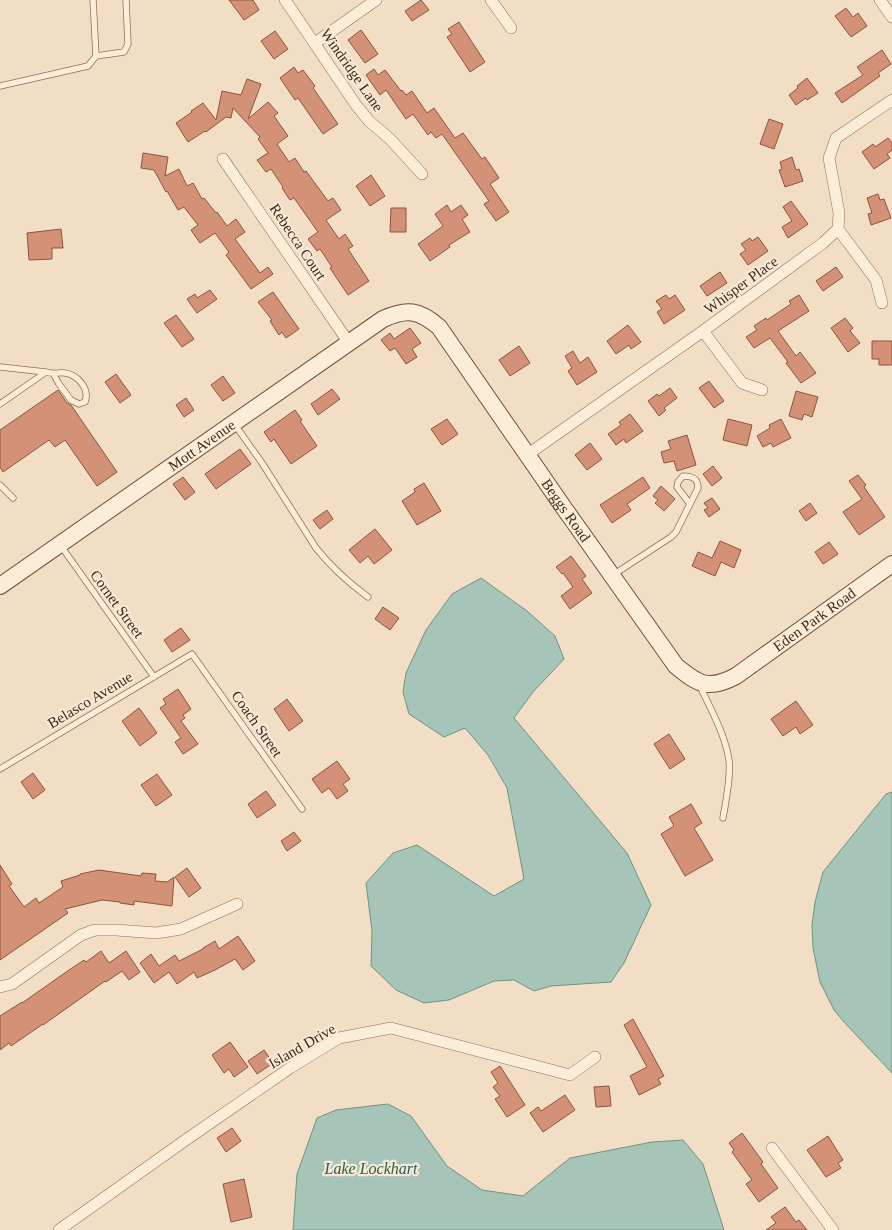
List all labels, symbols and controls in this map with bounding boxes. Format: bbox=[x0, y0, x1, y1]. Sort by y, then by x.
street label: Windridge Lane bbox=[318, 26, 387, 115]
street label: Rebecca Court bbox=[267, 201, 330, 284]
street label: Whisper Place bbox=[701, 253, 781, 317]
street label: Mott Avenue bbox=[165, 416, 239, 474]
street label: Beggs Road bbox=[538, 476, 594, 545]
street label: Cornet Street bbox=[87, 567, 147, 642]
street label: Eden Park Road bbox=[770, 584, 859, 655]
street label: Belasco Avenue bbox=[45, 668, 136, 732]
street label: Coach Street bbox=[228, 688, 286, 761]
street label: Island Drive bbox=[266, 1020, 339, 1072]
water label: Lake Lockhart bbox=[324, 1160, 418, 1177]

